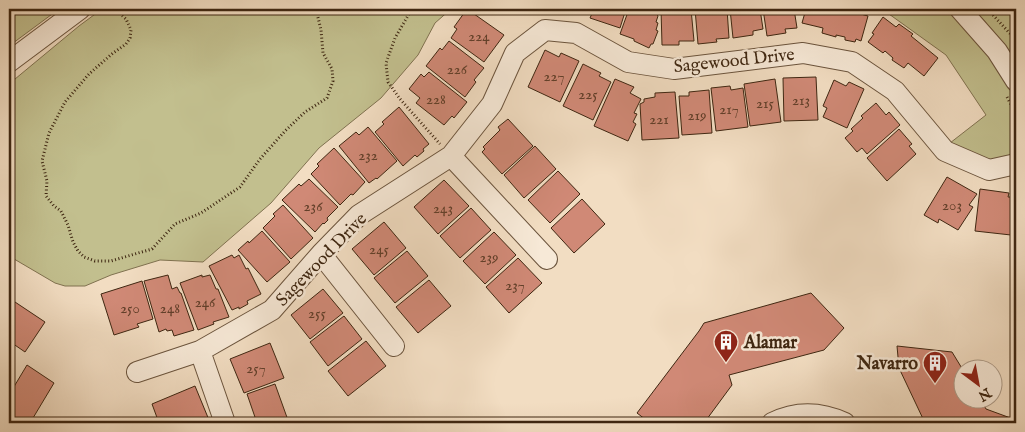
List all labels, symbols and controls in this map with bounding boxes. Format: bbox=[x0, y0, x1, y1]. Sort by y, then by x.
house number: 224 bbox=[468, 27, 490, 46]
street label: Sagewood Drive bbox=[672, 44, 796, 79]
house number: 226 bbox=[447, 60, 468, 79]
house number: 227 bbox=[544, 67, 564, 86]
house number: 225 bbox=[578, 85, 598, 104]
house number: 228 bbox=[426, 90, 446, 109]
house number: 213 bbox=[792, 91, 810, 110]
house number: 215 bbox=[756, 94, 775, 113]
house number: 217 bbox=[719, 100, 739, 119]
house number: 219 bbox=[687, 106, 707, 125]
house number: 221 bbox=[649, 110, 669, 129]
house number: 232 bbox=[358, 146, 378, 165]
house number: 203 bbox=[942, 196, 962, 215]
house number: 236 bbox=[304, 197, 323, 216]
house number: 243 bbox=[433, 199, 453, 218]
street label: Sagewood Drive bbox=[272, 208, 373, 312]
house number: 245 bbox=[369, 240, 389, 259]
house number: 239 bbox=[479, 248, 499, 267]
house number: 237 bbox=[505, 276, 525, 295]
house number: 246 bbox=[195, 293, 216, 312]
house number: 250 bbox=[120, 299, 140, 318]
house number: 248 bbox=[160, 299, 180, 318]
house number: 255 bbox=[308, 304, 326, 323]
building icon: Alamar bbox=[713, 329, 739, 363]
place label: Alamar bbox=[743, 332, 798, 355]
building icon: Navarro bbox=[922, 350, 948, 384]
place label: Navarro bbox=[856, 353, 918, 376]
house number: 257 bbox=[246, 359, 266, 378]
north arrow bbox=[952, 360, 1002, 410]
text: N bbox=[974, 383, 995, 405]

